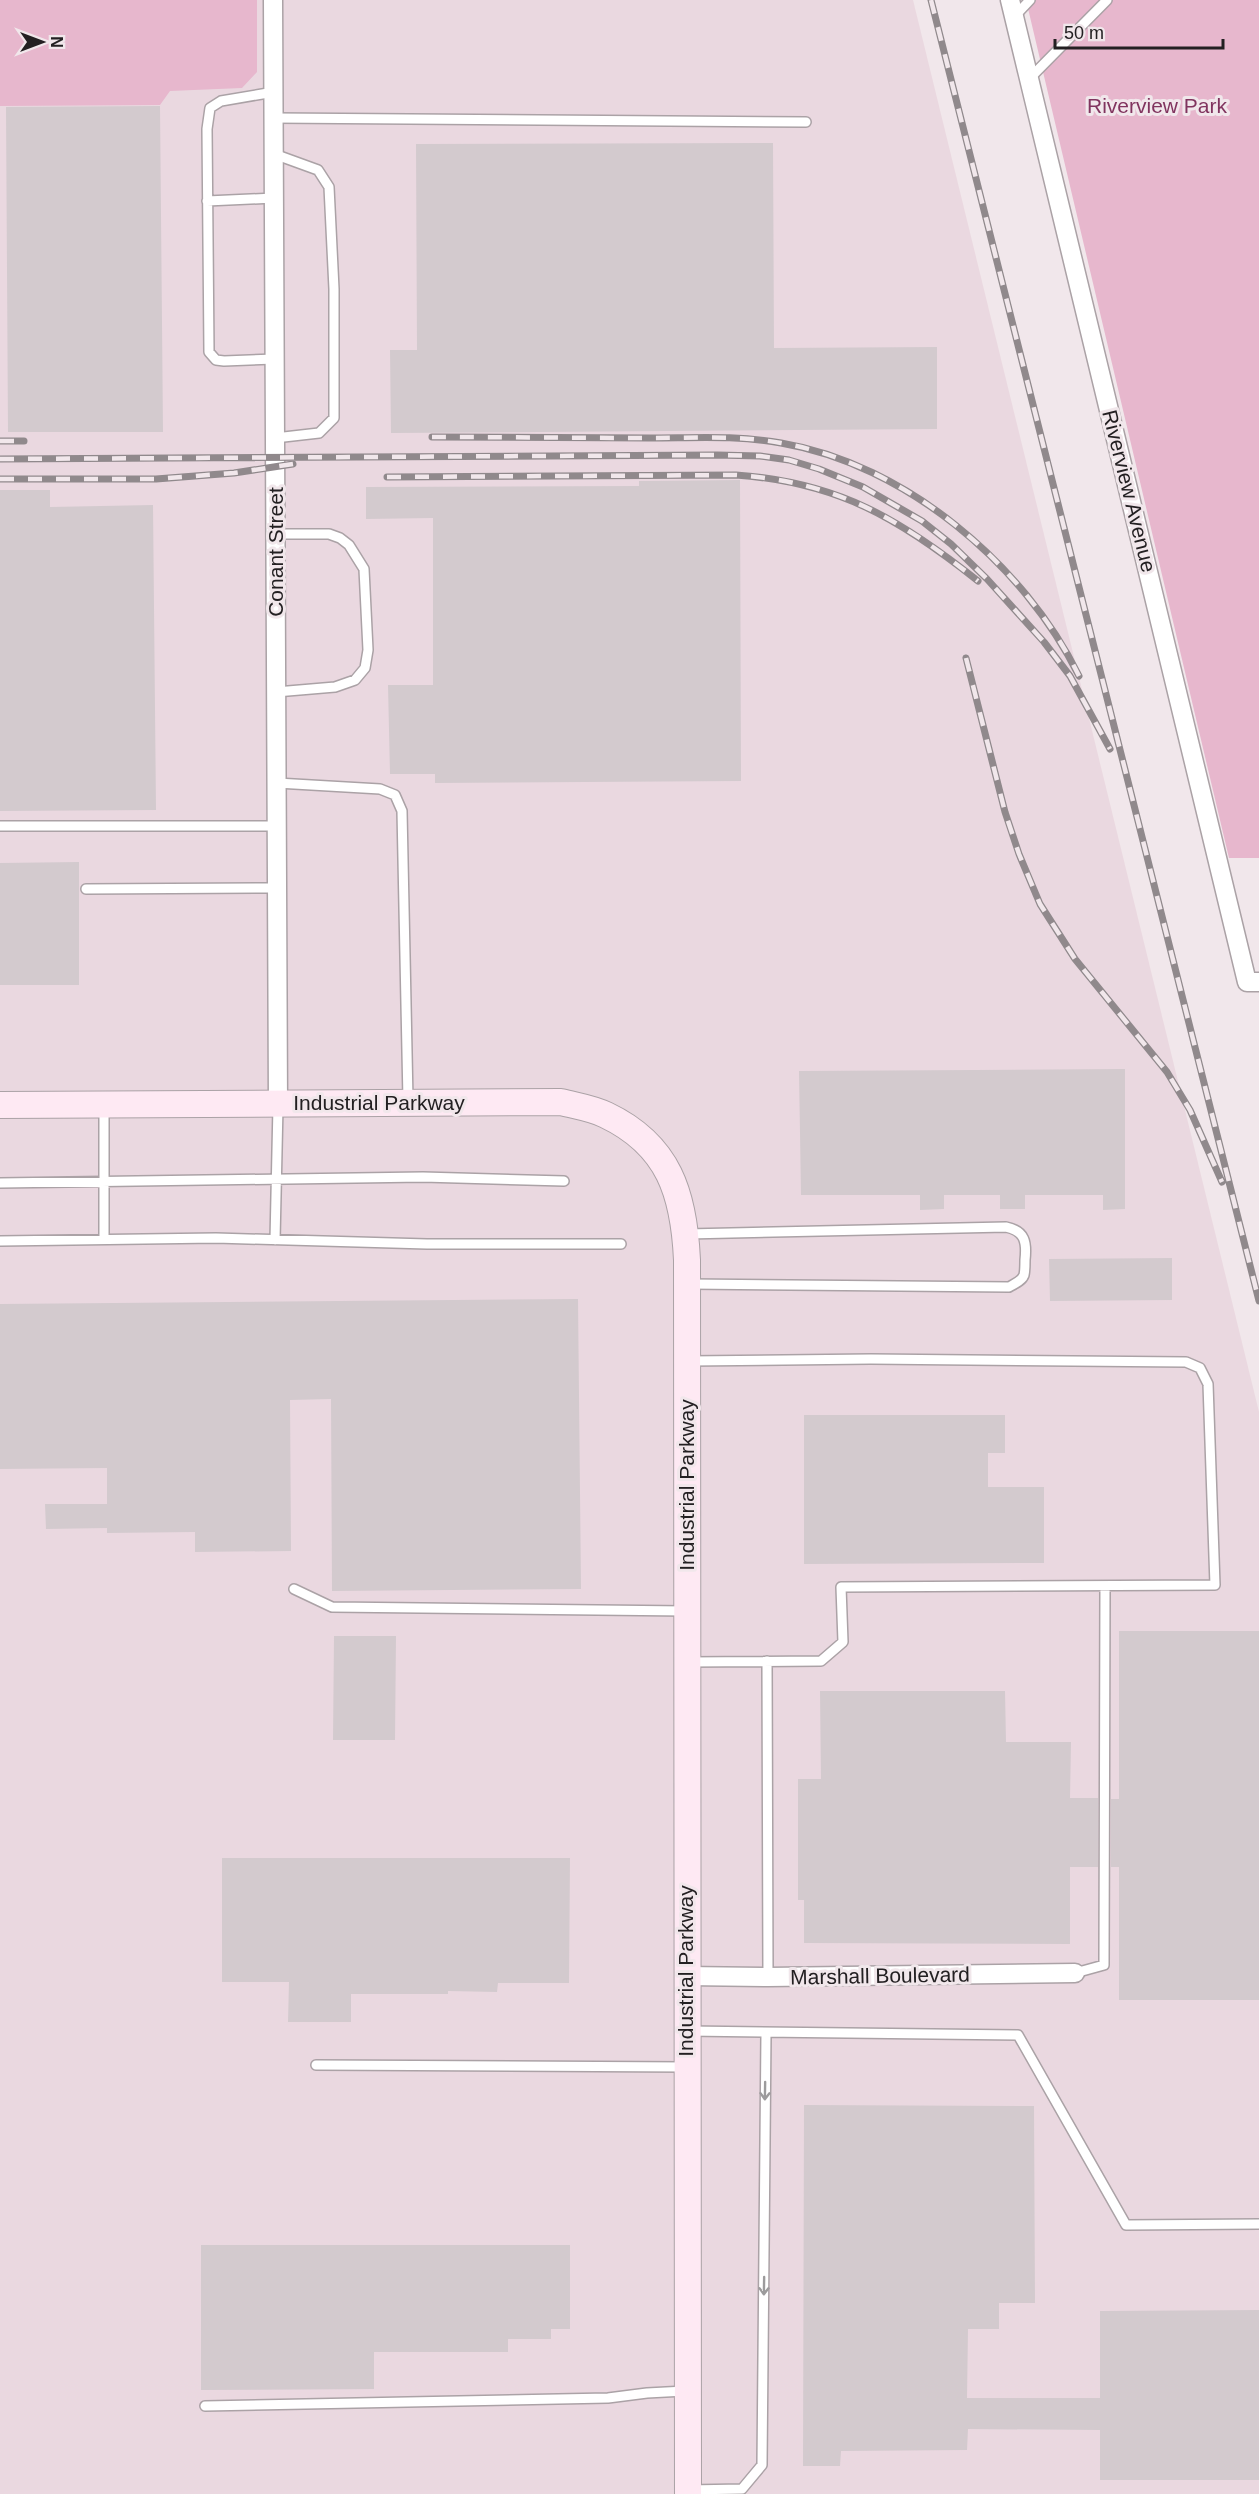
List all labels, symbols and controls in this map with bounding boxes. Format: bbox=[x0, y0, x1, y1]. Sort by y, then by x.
north arrow bbox=[12, 12, 72, 72]
scale bar bbox=[1055, 12, 1223, 50]
text: 50 m bbox=[1064, 23, 1104, 43]
text: N bbox=[48, 36, 65, 48]
park label: Riverview Park bbox=[1087, 94, 1228, 117]
street label: Riverview Avenue bbox=[1098, 407, 1161, 574]
street label: Conant Street bbox=[264, 487, 287, 617]
street label: Industrial Parkway bbox=[293, 1091, 465, 1114]
street label: Industrial Parkway bbox=[675, 1399, 698, 1571]
street label: Industrial Parkway bbox=[674, 1885, 697, 2057]
street label: Marshall Boulevard bbox=[790, 1962, 970, 1989]
one-way arrow bbox=[760, 2081, 771, 2101]
one-way arrow bbox=[758, 2276, 769, 2296]

